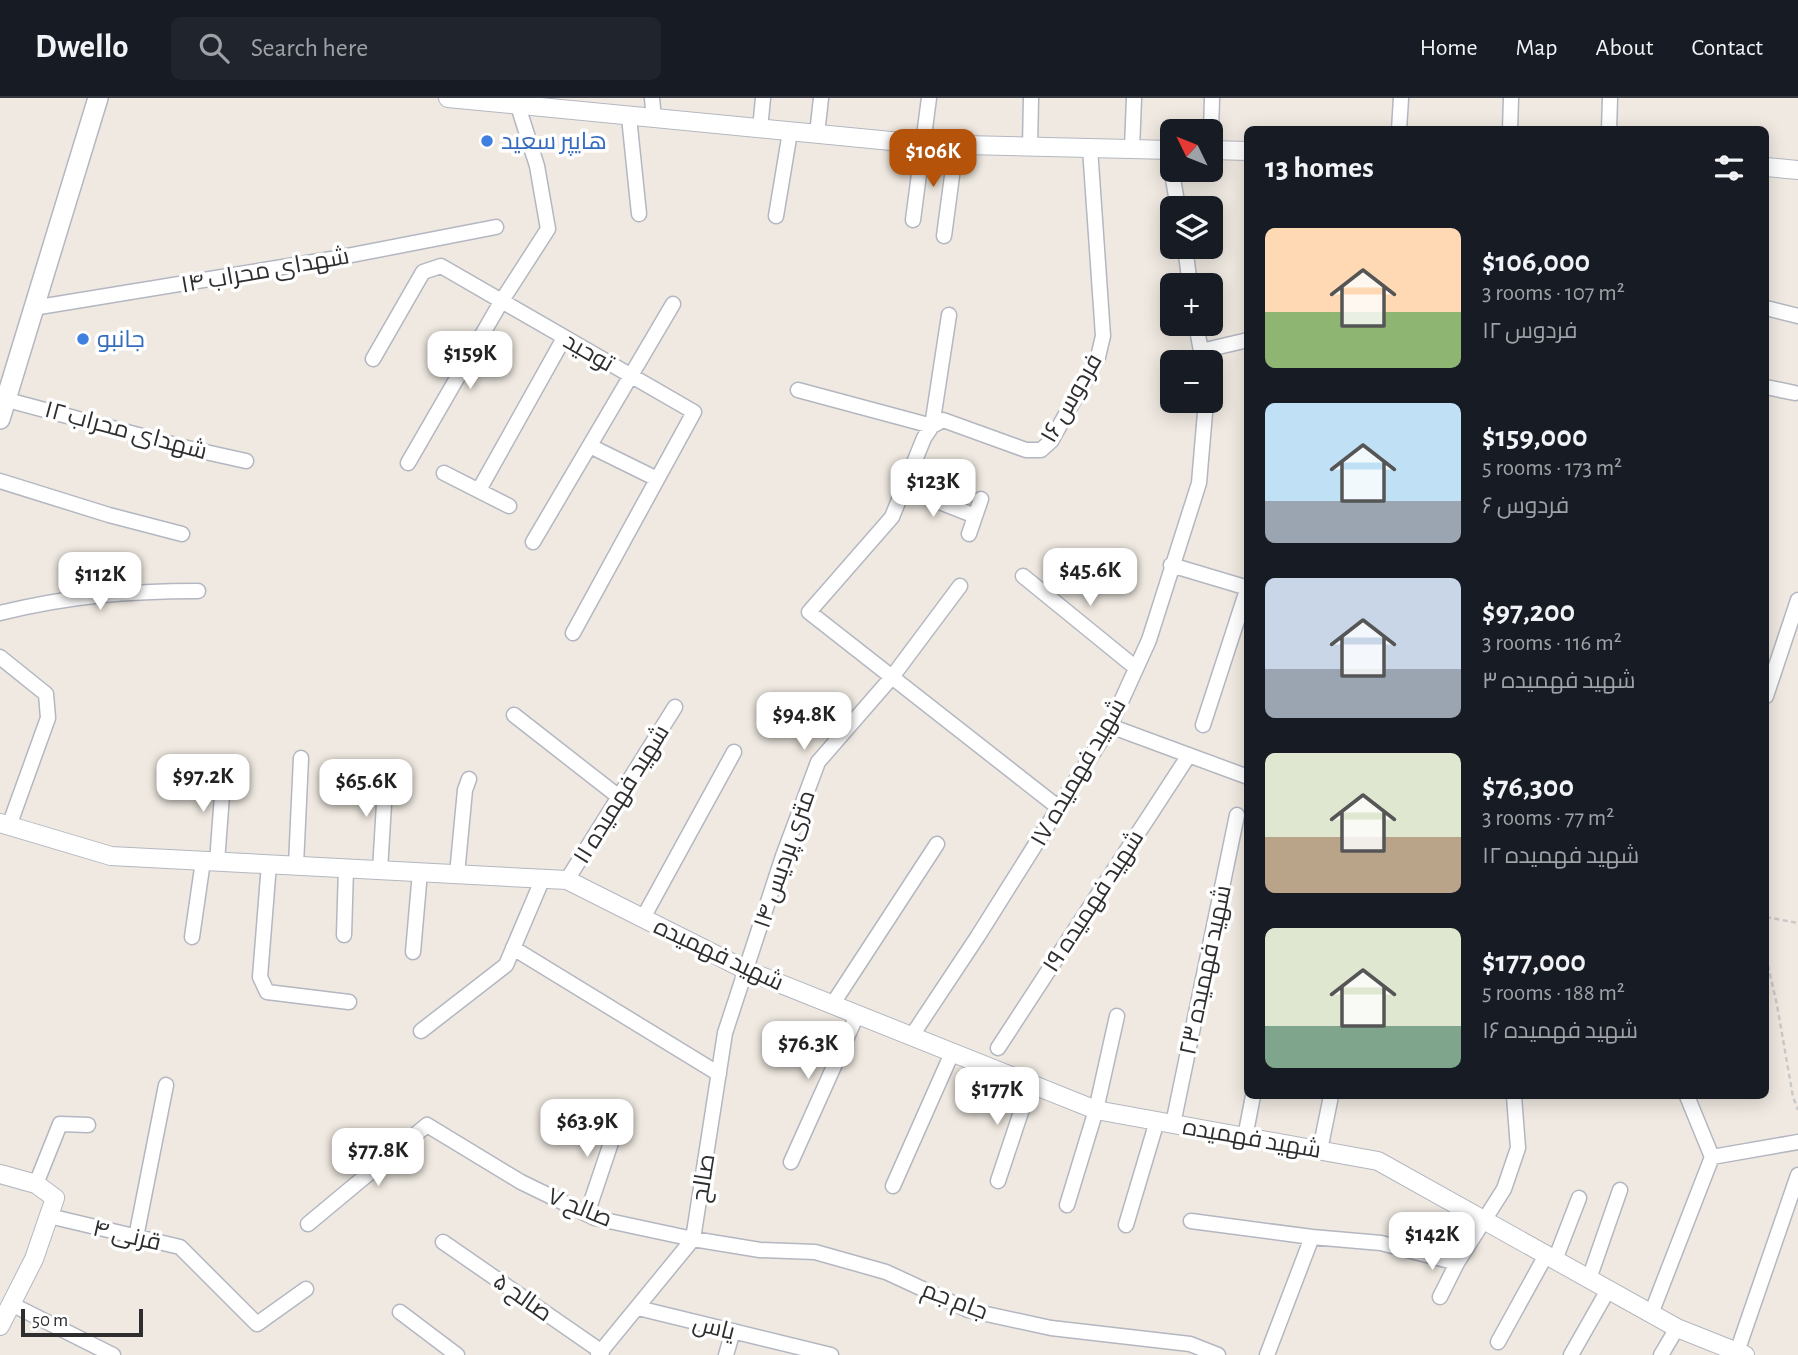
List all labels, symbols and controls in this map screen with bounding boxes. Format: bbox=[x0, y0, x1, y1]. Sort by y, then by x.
search box bbox=[171, 17, 661, 80]
icon: search bbox=[195, 29, 233, 67]
text: Dwello bbox=[35, 31, 129, 64]
text: Search here bbox=[251, 35, 368, 61]
text: Home bbox=[1420, 36, 1478, 60]
text: Map bbox=[1516, 36, 1558, 60]
text: About bbox=[1596, 36, 1653, 60]
text: Contact bbox=[1691, 36, 1763, 60]
north arrow bbox=[1160, 119, 1223, 182]
map controls bbox=[1160, 119, 1223, 413]
place label: هایپر سعید bbox=[501, 130, 607, 157]
pin: $106K bbox=[884, 130, 982, 189]
marker: هایپر سعید bbox=[479, 133, 495, 149]
text: $106K bbox=[905, 140, 961, 163]
icon: filters bbox=[1710, 149, 1748, 187]
text: 13 homes bbox=[1265, 153, 1374, 183]
button: layers bbox=[1160, 196, 1223, 259]
street label: شهدای محراب ۱۴ bbox=[179, 243, 351, 299]
text: $106,000 bbox=[1482, 247, 1590, 277]
icon: home bbox=[1321, 256, 1405, 340]
button: + bbox=[1160, 273, 1223, 336]
text: 3 rooms · 107 m² bbox=[1482, 282, 1625, 305]
text: فردوس ۱۲ bbox=[1482, 320, 1577, 343]
place label: جانبو bbox=[97, 328, 145, 352]
street label: توحید bbox=[559, 329, 618, 377]
marker: جانبو bbox=[75, 331, 91, 347]
pin: $159K bbox=[421, 331, 519, 391]
text: $159K bbox=[443, 342, 497, 365]
street label: فردوس ۱۶ bbox=[1037, 350, 1108, 448]
button: − bbox=[1160, 350, 1223, 413]
street label: شهدای محراب ۱۲ bbox=[42, 397, 210, 465]
text: $159,000 bbox=[1482, 422, 1588, 452]
icon: home bbox=[1321, 431, 1405, 515]
text: 5 rooms · 173 m² bbox=[1482, 457, 1622, 480]
pin: $123K bbox=[884, 460, 982, 519]
text: $123K bbox=[907, 470, 959, 493]
text: فردوس ۶ bbox=[1482, 495, 1569, 518]
pin: $45.6K bbox=[1033, 548, 1147, 608]
pin: $112K bbox=[51, 552, 149, 612]
text: $45.6K bbox=[1059, 559, 1121, 582]
text: $112K bbox=[74, 563, 126, 586]
text: $97,200 bbox=[1482, 597, 1575, 627]
icon: home bbox=[1321, 606, 1405, 690]
text: 3 rooms · 116 m² bbox=[1482, 632, 1622, 655]
text: شهید فهمیده ۳ bbox=[1482, 670, 1636, 693]
pin: $94.8K bbox=[747, 692, 861, 752]
street label: شهید فهمیده ۱۷ bbox=[1026, 694, 1132, 851]
text: $94.8K bbox=[772, 703, 836, 726]
street label: شهید فهمیده ۱۱ bbox=[569, 720, 675, 869]
pin: $97.2K bbox=[146, 754, 260, 814]
pin: $65.6K bbox=[309, 760, 423, 819]
text: $97.2K bbox=[173, 765, 233, 788]
text: $65.6K bbox=[335, 770, 397, 793]
text: $76,300 bbox=[1482, 772, 1574, 802]
icon: home bbox=[1321, 781, 1405, 865]
street label: ۱۴ متری پردیس bbox=[750, 787, 823, 932]
text: 3 rooms · 77 m² bbox=[1482, 807, 1614, 830]
street label: شهید فهمیده ۱۹ bbox=[1038, 826, 1149, 977]
text: شهید فهمیده ۱۲ bbox=[1482, 845, 1639, 868]
street label: شهید فهمیده ۲۳ bbox=[1175, 883, 1237, 1057]
street label: شهید فهمیده bbox=[650, 914, 788, 996]
text: $177,000 bbox=[1482, 947, 1586, 977]
icon: home bbox=[1321, 956, 1405, 1040]
text: 5 rooms · 188 m² bbox=[1482, 982, 1625, 1005]
text: شهید فهمیده ۱۶ bbox=[1482, 1020, 1638, 1043]
pin: $76.3K bbox=[751, 1021, 865, 1081]
text: $76.3K bbox=[778, 1032, 838, 1055]
pin: $177K bbox=[948, 1068, 1046, 1127]
text: $177K bbox=[971, 1078, 1023, 1101]
pin: $63.9K bbox=[530, 1100, 644, 1159]
text: $63.9K bbox=[556, 1110, 618, 1133]
street label: شهید فهمیده bbox=[1181, 1114, 1323, 1164]
pin: $77.8K bbox=[321, 1128, 435, 1188]
text: $77.8K bbox=[348, 1139, 408, 1162]
street label: صالح bbox=[688, 1152, 723, 1204]
street label: صالح ۷ bbox=[543, 1184, 615, 1234]
pin: $142K bbox=[1383, 1212, 1481, 1272]
street label: قرنی ۴ bbox=[90, 1216, 163, 1256]
text: $142K bbox=[1405, 1223, 1459, 1246]
street label: صالح ۵ bbox=[487, 1269, 556, 1329]
street label: جام جم bbox=[917, 1277, 991, 1327]
scale bar bbox=[21, 1306, 144, 1338]
text: 50 m bbox=[32, 1311, 68, 1330]
street label: یاس bbox=[690, 1311, 738, 1346]

